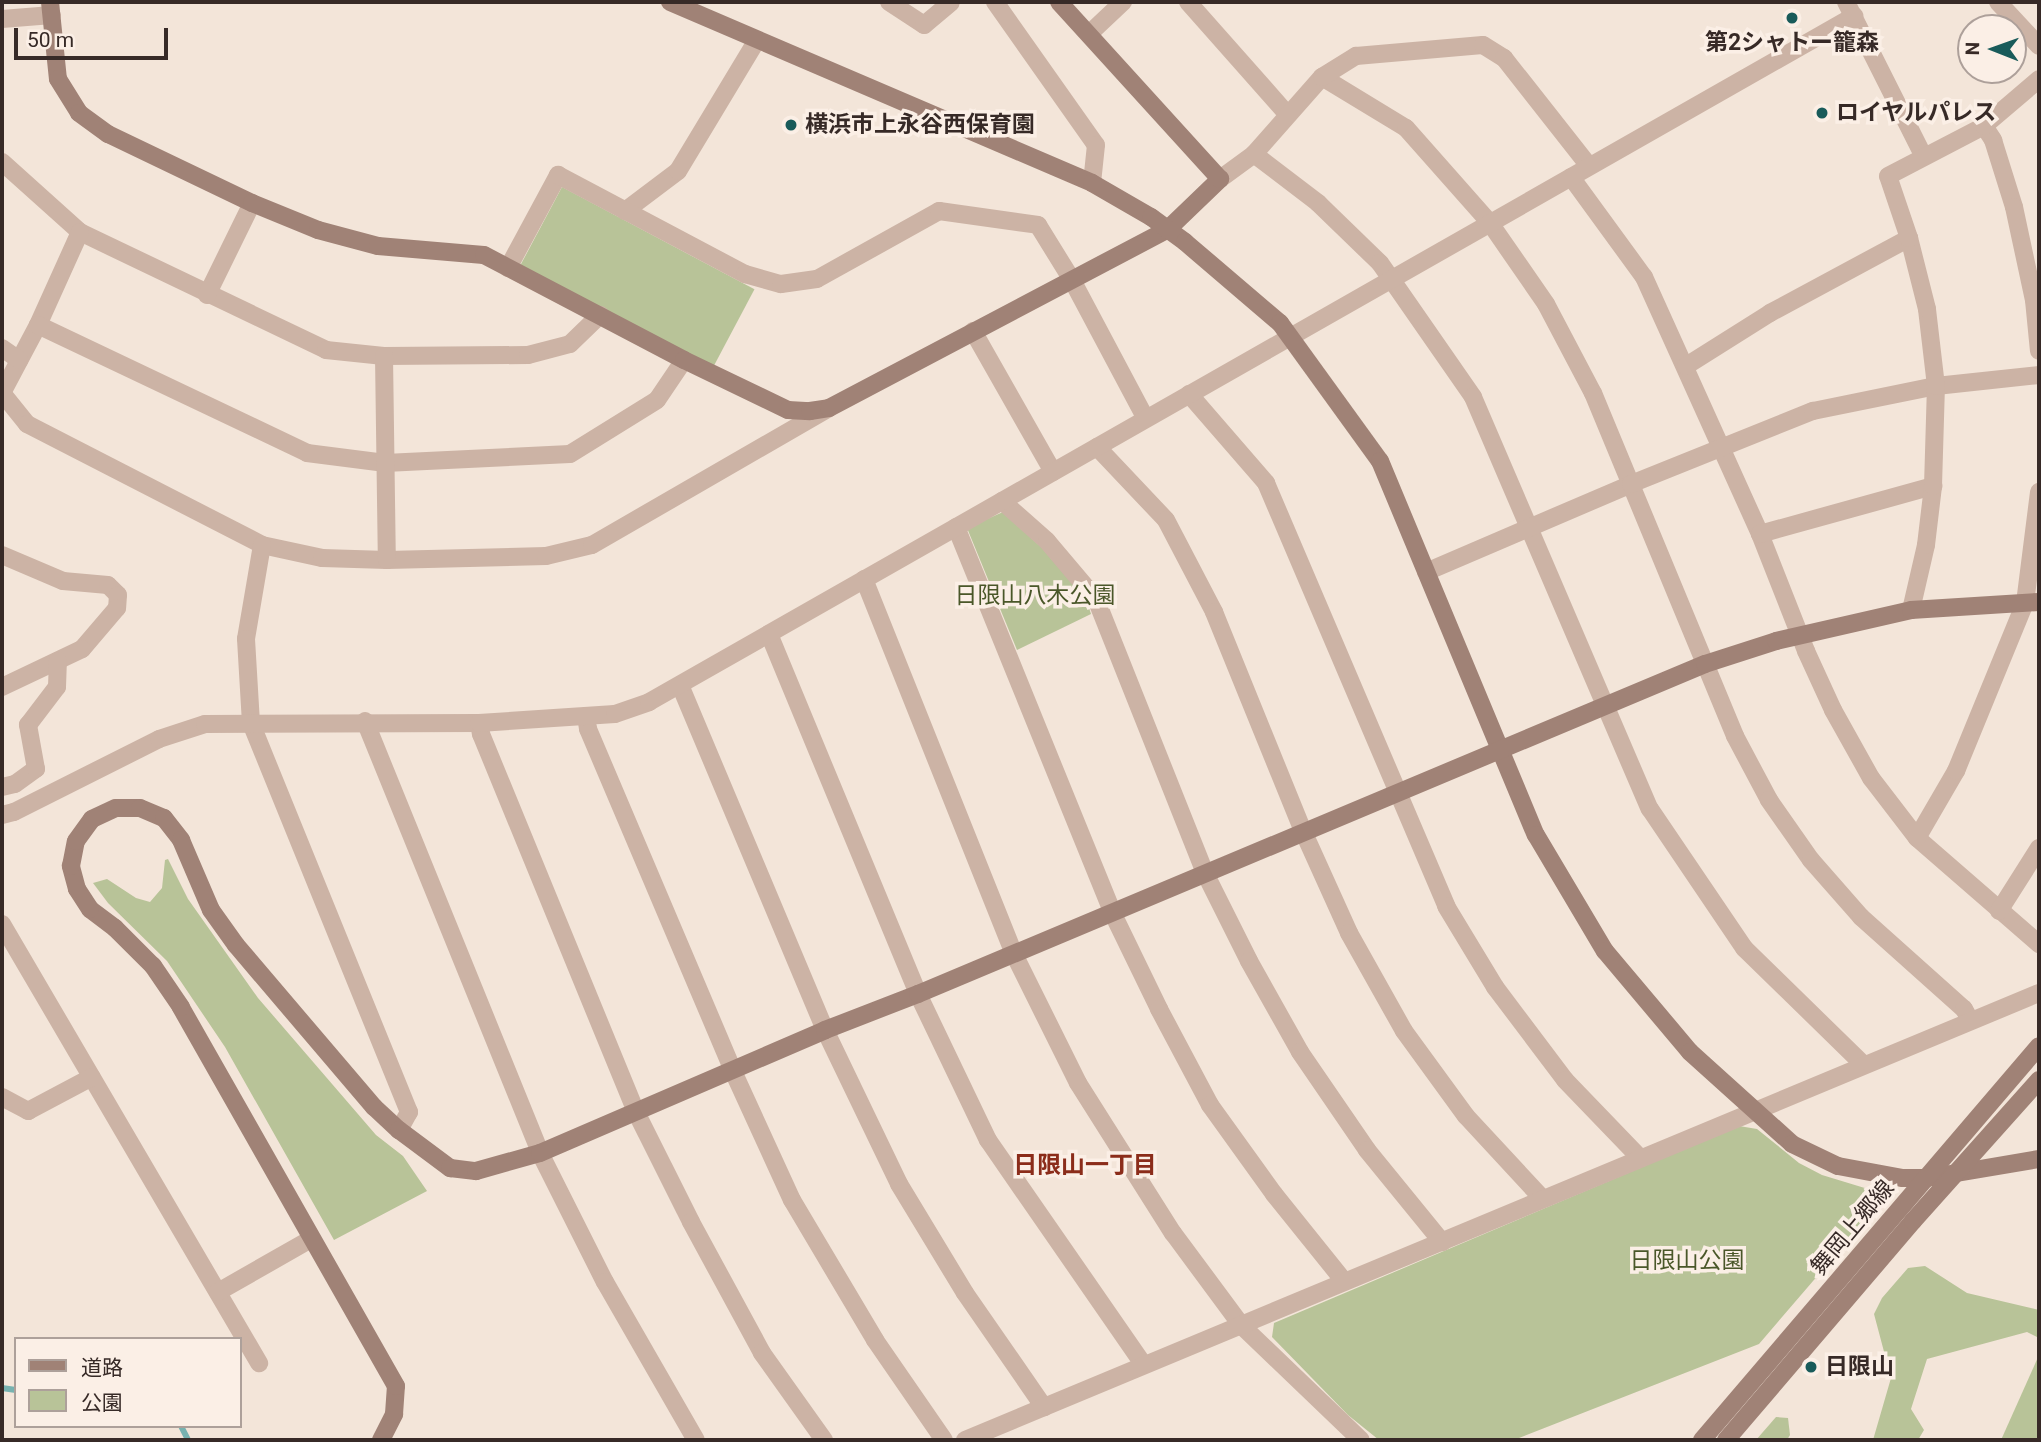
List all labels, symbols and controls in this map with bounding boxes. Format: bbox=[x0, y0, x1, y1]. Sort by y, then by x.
marker: 第2シャトー籠森 bbox=[1784, 10, 1800, 26]
scale bar bbox=[18, 14, 172, 58]
north arrow bbox=[1957, 14, 2027, 84]
text: 50 m bbox=[27, 28, 74, 52]
place label: 第2シャトー籠森 bbox=[1705, 29, 1879, 57]
text: N bbox=[1961, 42, 1984, 56]
place label: ロイヤルパレス bbox=[1836, 99, 1997, 127]
marker: ロイヤルパレス bbox=[1814, 105, 1830, 121]
place label: 横浜市上永谷西保育園 bbox=[805, 111, 1035, 139]
marker: 横浜市上永谷西保育園 bbox=[783, 117, 799, 133]
park label: 日限山八木公園 bbox=[955, 582, 1115, 610]
district label: 日限山一丁目 bbox=[1013, 1152, 1157, 1180]
street label: 舞岡上郷線 bbox=[1805, 1175, 1901, 1281]
park label: 日限山公園 bbox=[1630, 1247, 1744, 1275]
legend bbox=[14, 1337, 242, 1428]
place label: 日限山 bbox=[1825, 1353, 1894, 1381]
text: 道路 bbox=[81, 1356, 123, 1380]
marker: 日限山 bbox=[1803, 1359, 1819, 1375]
text: 公園 bbox=[81, 1391, 123, 1415]

